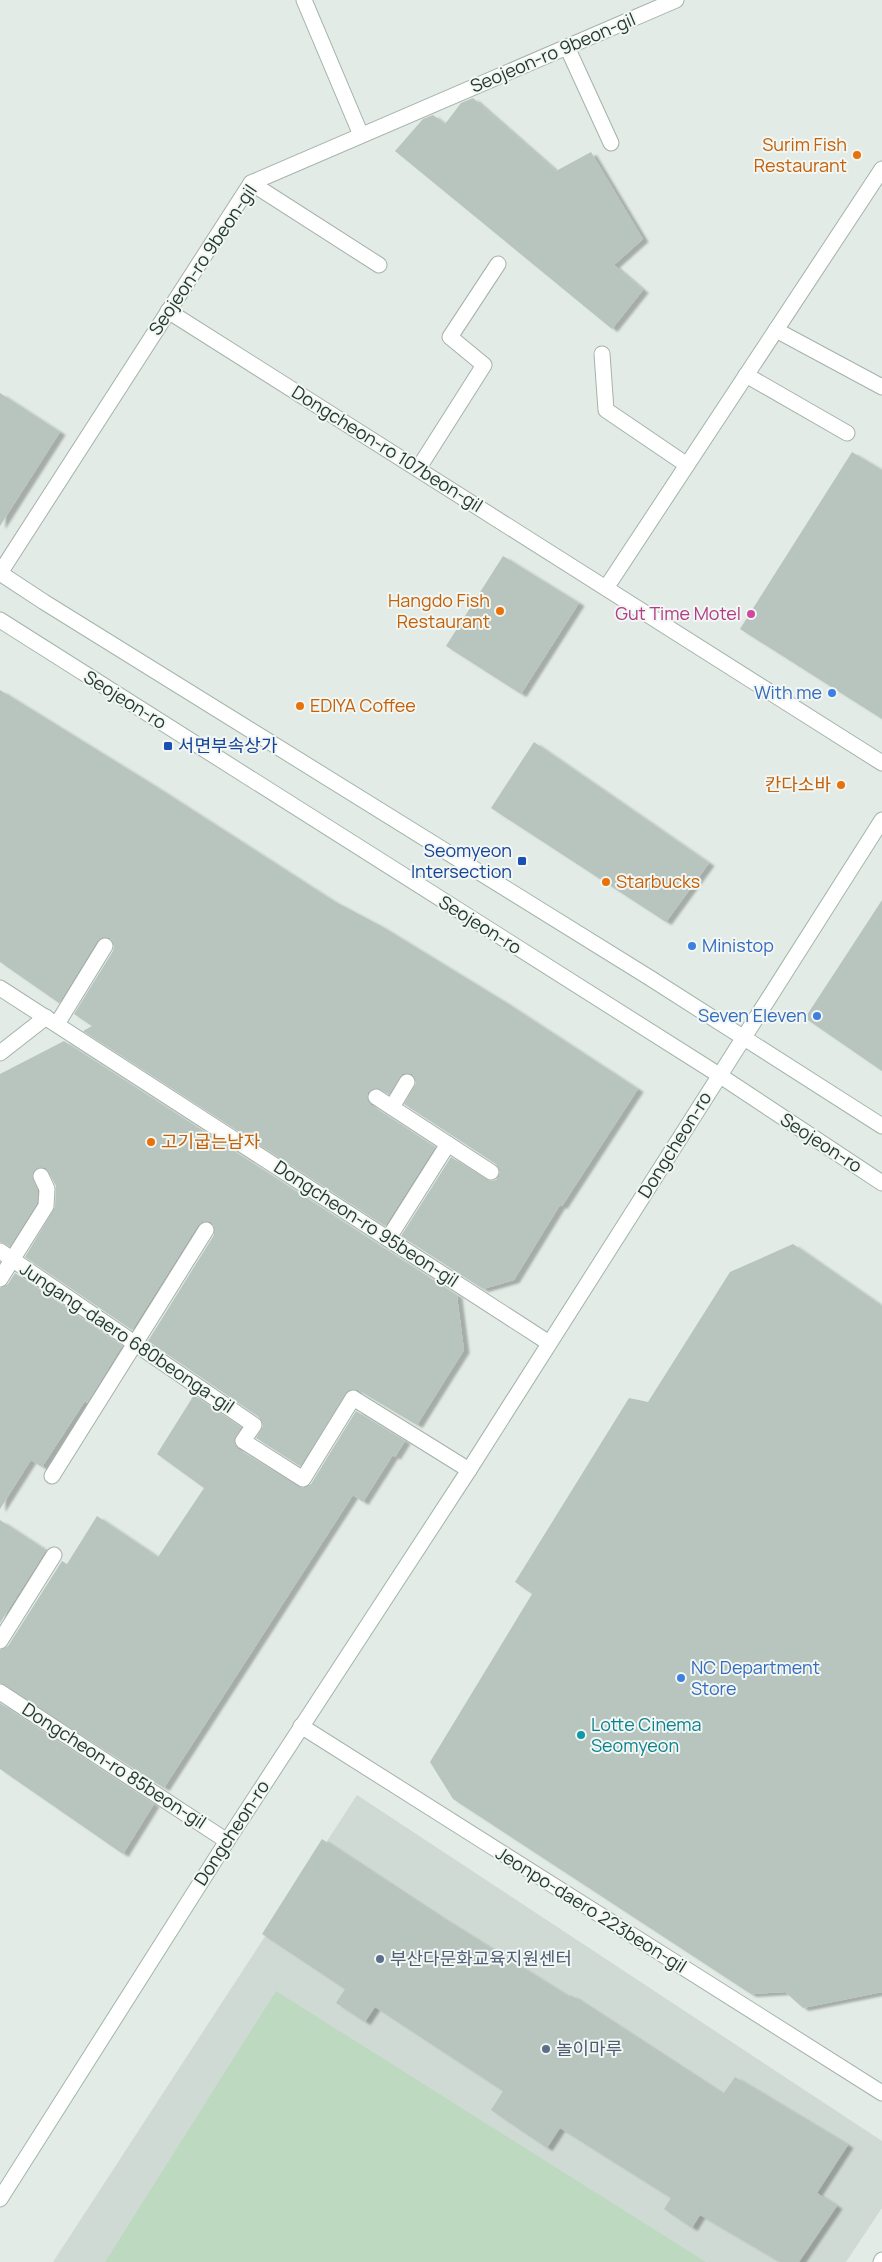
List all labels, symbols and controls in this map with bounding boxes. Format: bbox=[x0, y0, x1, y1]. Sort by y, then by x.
street label: Seojeon-ro 9beon-gil bbox=[466, 6, 639, 98]
place label: Surim Fish Restaurant bbox=[754, 132, 847, 177]
marker: Surim Fish Restaurant bbox=[851, 149, 863, 161]
street label: Seojeon-ro 9beon-gil bbox=[143, 179, 262, 340]
street label: Dongcheon-ro 107beon-gil bbox=[288, 379, 488, 517]
place label: Hangdo Fish Restaurant bbox=[388, 588, 490, 633]
place label: Gut Time Motel bbox=[615, 601, 741, 625]
marker: Hangdo Fish Restaurant bbox=[494, 605, 506, 617]
marker: Gut Time Motel bbox=[745, 608, 757, 620]
street label: Seojeon-ro bbox=[80, 664, 171, 734]
place label: With me bbox=[754, 680, 822, 704]
marker: With me bbox=[826, 687, 838, 699]
place label: EDIYA Coffee bbox=[310, 693, 416, 717]
marker: EDIYA Coffee bbox=[294, 700, 306, 712]
place label: 서면부속상가 bbox=[178, 733, 278, 757]
marker: 서면부속상가 bbox=[162, 740, 174, 752]
place label: 칸다소바 bbox=[765, 772, 831, 796]
marker: 칸다소바 bbox=[835, 779, 847, 791]
place label: Seomyeon Intersection bbox=[411, 838, 512, 883]
marker: Seomyeon Intersection bbox=[516, 855, 528, 867]
place label: Starbucks bbox=[616, 869, 700, 893]
marker: Starbucks bbox=[600, 876, 612, 888]
street label: Seojeon-ro bbox=[435, 889, 526, 959]
place label: Ministop bbox=[702, 933, 774, 957]
marker: Ministop bbox=[686, 940, 698, 952]
place label: Seven Eleven bbox=[698, 1003, 807, 1027]
marker: Seven Eleven bbox=[811, 1010, 823, 1022]
street label: Dongcheon-ro bbox=[632, 1087, 716, 1202]
street label: Seojeon-ro bbox=[776, 1107, 867, 1178]
place label: 고기굽는남자 bbox=[161, 1129, 261, 1153]
marker: 고기굽는남자 bbox=[145, 1136, 157, 1148]
street label: Dongcheon-ro 95beon-gil bbox=[270, 1154, 463, 1292]
street label: Jungang-daero 680beonga-gil bbox=[16, 1256, 239, 1418]
place label: NC Department Store bbox=[691, 1655, 820, 1700]
marker: NC Department Store bbox=[675, 1672, 687, 1684]
street label: Dongcheon-ro 85beon-gil bbox=[18, 1697, 211, 1834]
place label: Lotte Cinema Seomyeon bbox=[591, 1712, 702, 1757]
marker: Lotte Cinema Seomyeon bbox=[575, 1729, 587, 1741]
street label: Dongcheon-ro bbox=[188, 1775, 274, 1890]
street label: Jeonpo-daero 223beon-gil bbox=[492, 1841, 691, 1978]
place label: 부산다문화교육지원센터 bbox=[390, 1946, 572, 1970]
marker: 부산다문화교육지원센터 bbox=[374, 1953, 386, 1965]
place label: 놀이마루 bbox=[556, 2036, 622, 2060]
marker: 놀이마루 bbox=[540, 2043, 552, 2055]

